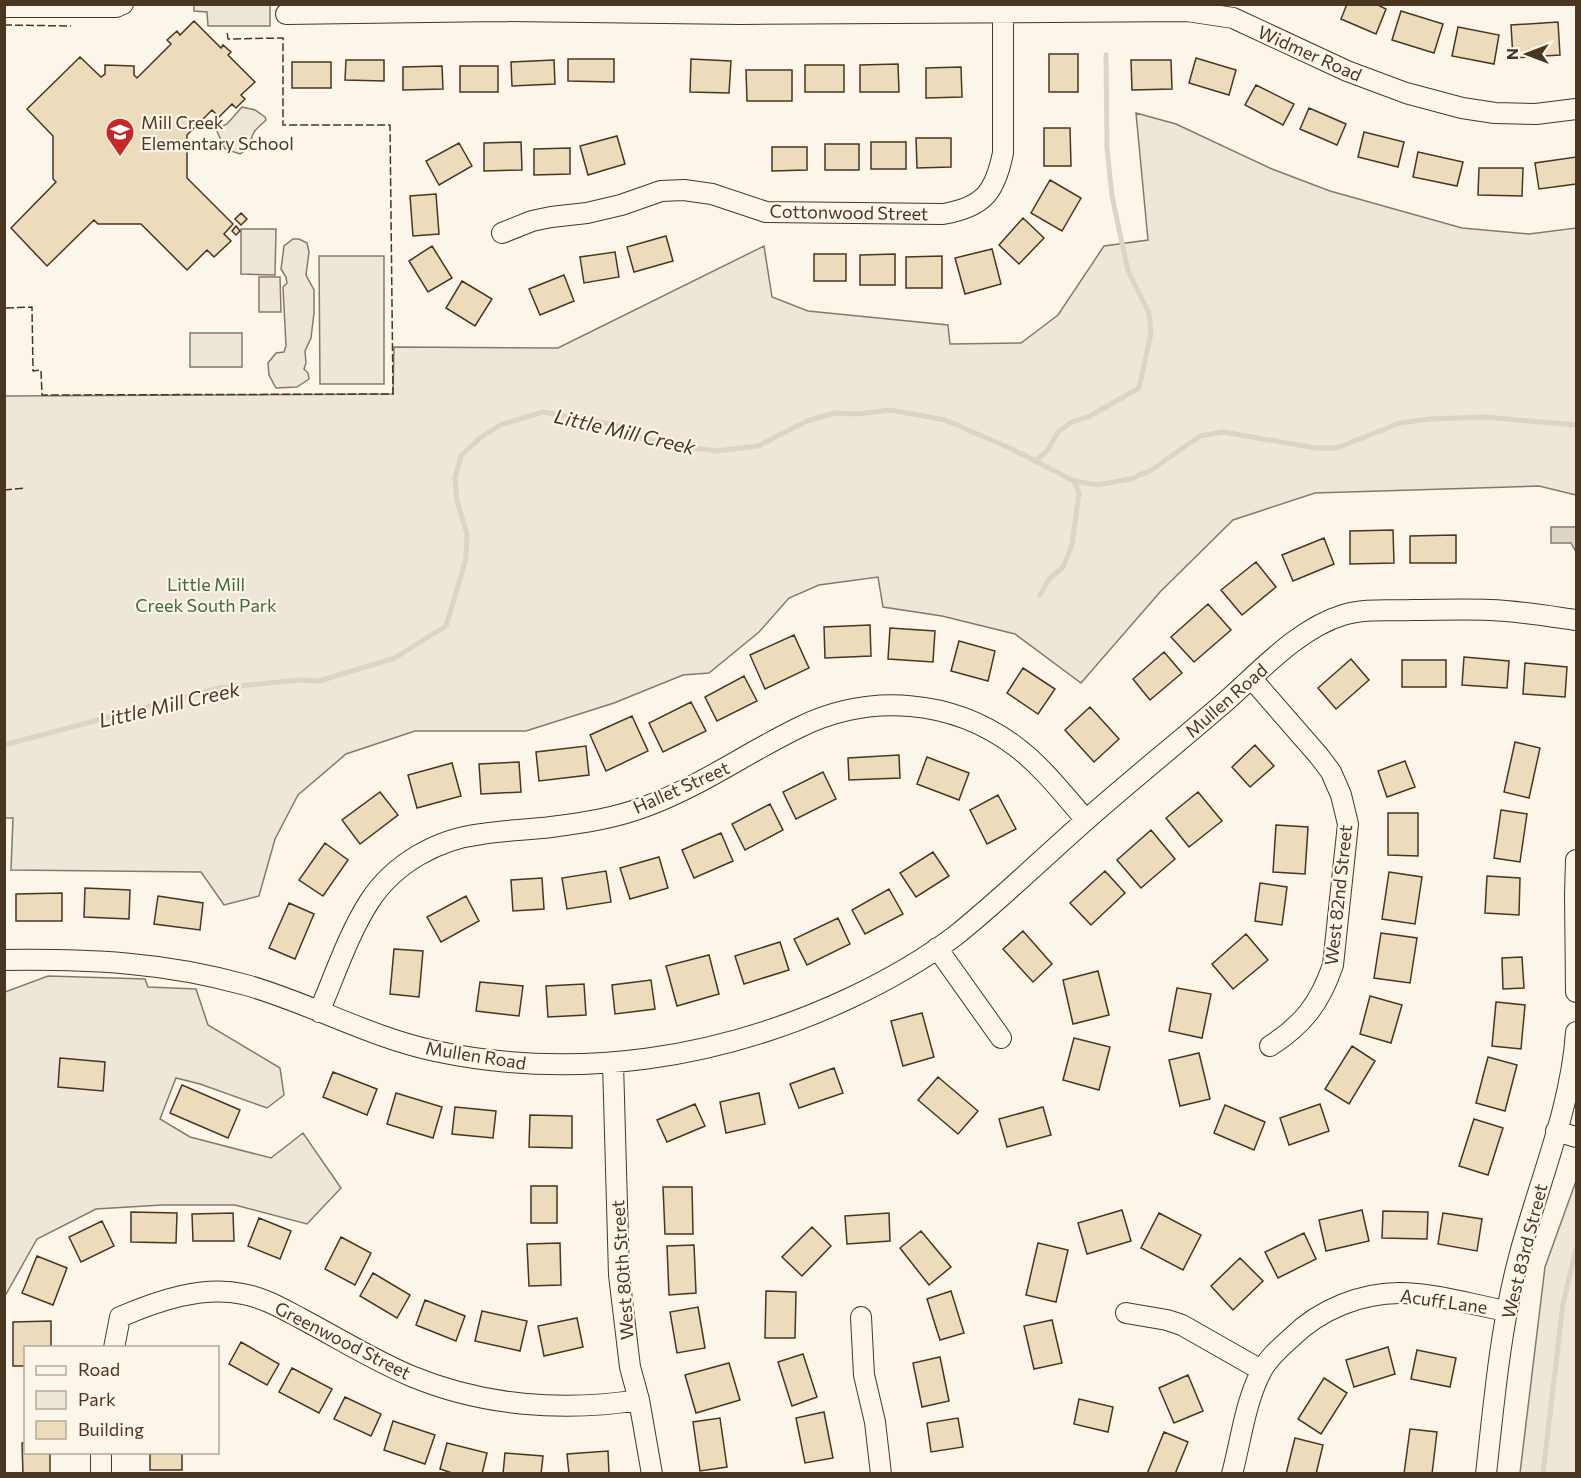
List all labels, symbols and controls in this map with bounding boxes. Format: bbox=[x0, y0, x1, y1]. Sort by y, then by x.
street label: Widmer Road bbox=[1255, 20, 1365, 86]
north arrow bbox=[1497, 24, 1557, 84]
text: N bbox=[1502, 48, 1521, 60]
place label: Mill Creek Elementary School bbox=[141, 111, 294, 154]
school or university icon: Mill Creek Elementary School bbox=[104, 116, 136, 158]
street label: Cottonwood Street bbox=[769, 200, 929, 224]
water label: Little Mill Creek bbox=[552, 403, 699, 459]
park label: Little Mill Creek South Park bbox=[135, 573, 277, 616]
street label: Mullen Road bbox=[1180, 658, 1272, 742]
water label: Little Mill Creek bbox=[96, 676, 243, 732]
street label: Hallet Street bbox=[629, 756, 733, 818]
street label: West 82nd Street bbox=[1320, 824, 1356, 966]
street label: Mullen Road bbox=[424, 1036, 528, 1074]
street label: West 83rd Street bbox=[1497, 1181, 1551, 1321]
street label: West 80th Street bbox=[606, 1199, 638, 1341]
street label: Acuff Lane bbox=[1399, 1284, 1489, 1318]
street label: Greenwood Street bbox=[271, 1296, 415, 1384]
legend bbox=[24, 1346, 219, 1454]
text: Road bbox=[78, 1358, 120, 1380]
text: Park bbox=[78, 1388, 116, 1410]
text: Building bbox=[78, 1418, 144, 1440]

